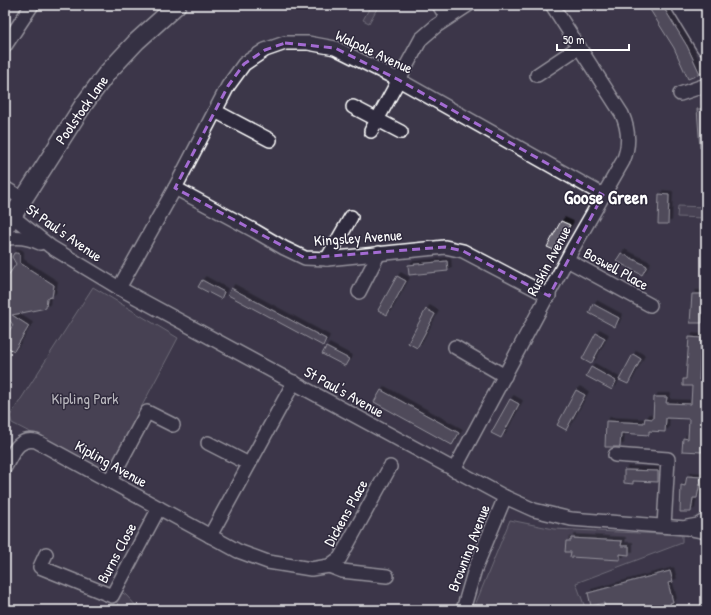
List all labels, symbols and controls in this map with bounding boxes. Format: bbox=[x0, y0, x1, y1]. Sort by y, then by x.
street label: Walpole Avenue bbox=[332, 24, 416, 79]
scale bar bbox=[557, 26, 629, 52]
text: 50 m bbox=[563, 31, 584, 48]
street label: Poolstock Lane bbox=[50, 71, 113, 148]
district label: Goose Green bbox=[564, 184, 648, 210]
street label: St Paul's Avenue bbox=[22, 199, 106, 267]
street label: Ruskin Avenue bbox=[521, 222, 576, 299]
street label: Kingsley Avenue bbox=[313, 224, 403, 251]
street label: Boswell Place bbox=[580, 242, 652, 295]
street label: St Paul's Avenue bbox=[301, 361, 388, 422]
park label: Kipling Park bbox=[52, 388, 118, 409]
street label: Kipling Avenue bbox=[71, 435, 151, 492]
street label: Dickens Place bbox=[319, 476, 373, 550]
street label: Browning Avenue bbox=[442, 501, 495, 594]
street label: Burns Close bbox=[92, 519, 141, 587]

